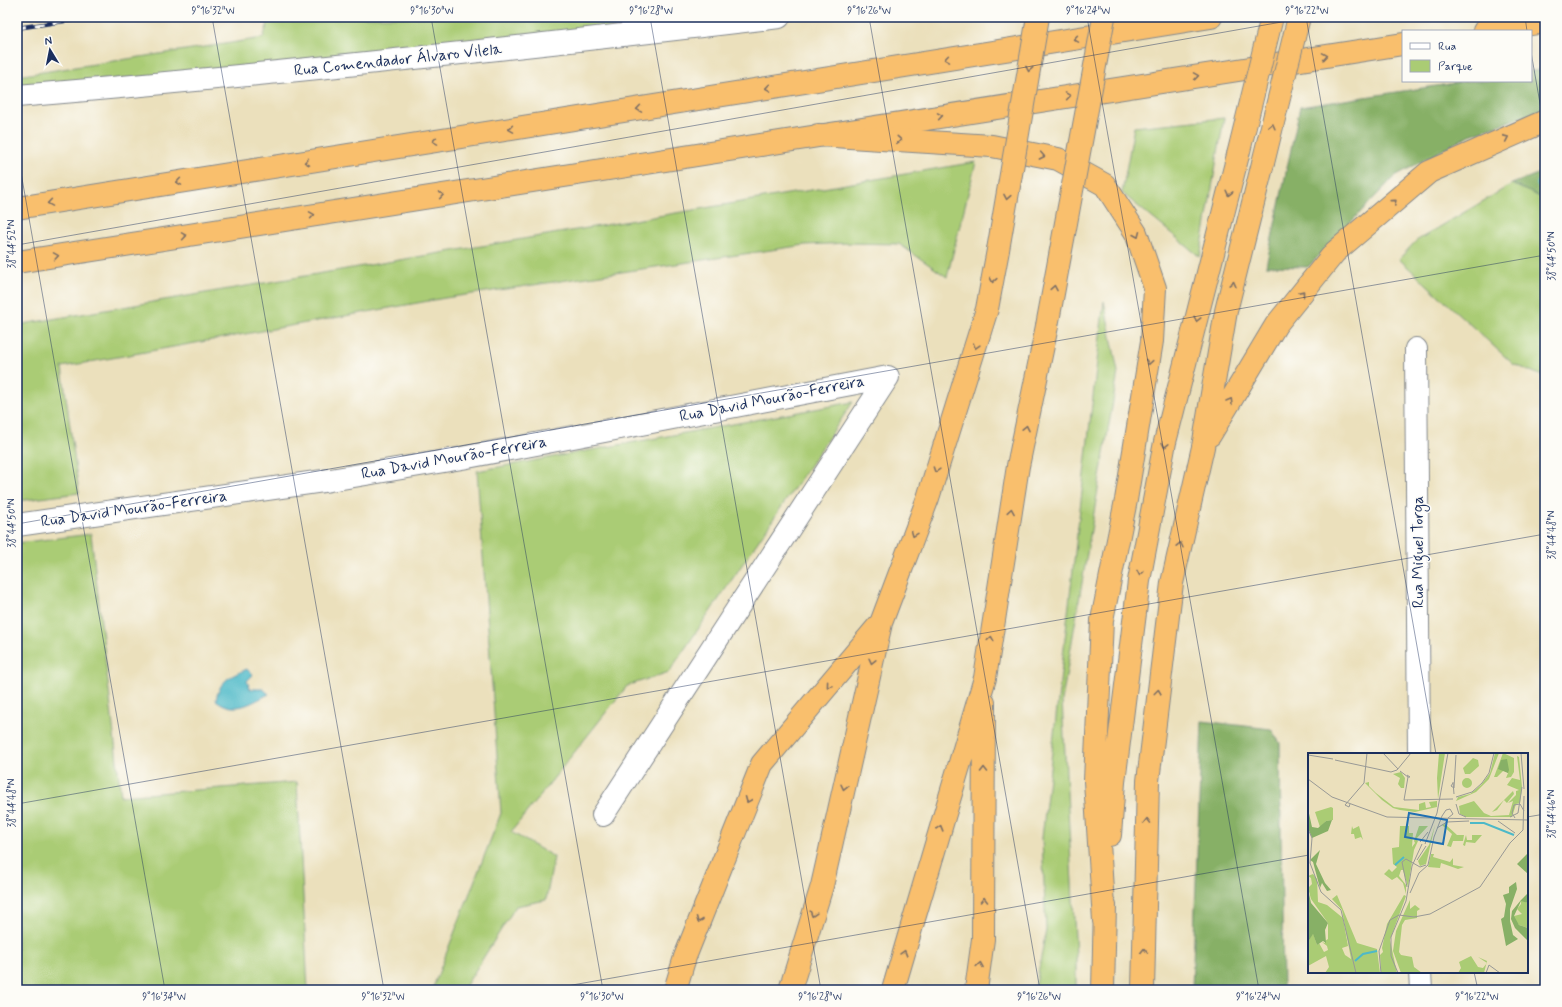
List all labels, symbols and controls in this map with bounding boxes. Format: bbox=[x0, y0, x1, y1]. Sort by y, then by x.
text: 9°16'32"W bbox=[192, 4, 234, 18]
text: 9°16'30"W bbox=[410, 4, 454, 18]
text: 9°16'28"W bbox=[629, 4, 673, 18]
text: 9°16'26"W bbox=[847, 4, 891, 18]
text: 9°16'24"W bbox=[1066, 4, 1110, 18]
text: 9°16'22"W bbox=[1285, 4, 1329, 18]
north arrow bbox=[30, 30, 70, 70]
legend bbox=[1402, 30, 1532, 82]
text: N bbox=[44, 34, 53, 49]
one-way arrow bbox=[1073, 34, 1079, 43]
street label: Rua Comendador Álvaro Vilela bbox=[293, 39, 503, 81]
text: Rua bbox=[1438, 39, 1456, 55]
one-way arrow bbox=[1322, 52, 1328, 61]
one-way arrow bbox=[944, 55, 950, 63]
text: Parque bbox=[1438, 59, 1473, 75]
one-way arrow bbox=[1026, 66, 1034, 72]
one-way arrow bbox=[1193, 72, 1200, 81]
one-way arrow bbox=[765, 83, 771, 92]
one-way arrow bbox=[1065, 92, 1071, 101]
one-way arrow bbox=[636, 104, 643, 113]
one-way arrow bbox=[936, 112, 943, 121]
one-way arrow bbox=[1267, 122, 1276, 129]
one-way arrow bbox=[508, 124, 514, 133]
one-way arrow bbox=[1501, 135, 1509, 143]
one-way arrow bbox=[432, 136, 439, 145]
one-way arrow bbox=[896, 136, 902, 145]
one-way arrow bbox=[1039, 151, 1045, 159]
one-way arrow bbox=[304, 157, 310, 166]
one-way arrow bbox=[176, 178, 182, 186]
one-way arrow bbox=[1225, 190, 1233, 196]
one-way arrow bbox=[438, 191, 444, 200]
one-way arrow bbox=[1003, 194, 1012, 200]
one-way arrow bbox=[47, 198, 53, 207]
one-way arrow bbox=[1389, 200, 1397, 207]
one-way arrow bbox=[309, 211, 315, 220]
text: 38°44'52"N bbox=[5, 219, 19, 268]
text: 38°44'50"N bbox=[1545, 231, 1559, 281]
one-way arrow bbox=[181, 232, 187, 241]
one-way arrow bbox=[1132, 232, 1140, 239]
one-way arrow bbox=[52, 252, 59, 261]
one-way arrow bbox=[989, 276, 997, 283]
one-way arrow bbox=[1228, 281, 1237, 288]
one-way arrow bbox=[1049, 285, 1058, 291]
one-way arrow bbox=[1297, 290, 1304, 297]
one-way arrow bbox=[1193, 316, 1201, 322]
one-way arrow bbox=[972, 343, 980, 350]
one-way arrow bbox=[1145, 359, 1154, 365]
street label: Rua David Mourão-Ferreira bbox=[678, 371, 866, 427]
one-way arrow bbox=[1226, 398, 1233, 405]
one-way arrow bbox=[1021, 425, 1030, 431]
street label: Rua David Mourão-Ferreira bbox=[360, 431, 548, 485]
one-way arrow bbox=[1161, 442, 1169, 448]
one-way arrow bbox=[932, 467, 941, 474]
street label: Rua David Mourão-Ferreira bbox=[39, 486, 229, 532]
street label: Rua Miguel Torga bbox=[1408, 496, 1430, 608]
text: 38°44'50"N bbox=[5, 498, 19, 548]
one-way arrow bbox=[1006, 508, 1015, 514]
text: 38°44'48"N bbox=[1545, 510, 1559, 560]
one-way arrow bbox=[910, 531, 918, 538]
one-way arrow bbox=[1176, 542, 1184, 548]
one-way arrow bbox=[1137, 570, 1145, 576]
one-way arrow bbox=[986, 636, 995, 642]
one-way arrow bbox=[869, 657, 877, 664]
one-way arrow bbox=[826, 680, 833, 687]
one-way arrow bbox=[1154, 689, 1163, 695]
inset map bbox=[1308, 753, 1528, 973]
one-way arrow bbox=[980, 767, 988, 773]
text: 38°44'48"N bbox=[5, 778, 19, 828]
one-way arrow bbox=[840, 784, 849, 791]
text: 38°44'46"N bbox=[1545, 789, 1559, 839]
one-way arrow bbox=[744, 796, 752, 803]
one-way arrow bbox=[1143, 818, 1151, 824]
one-way arrow bbox=[935, 825, 944, 832]
one-way arrow bbox=[980, 897, 988, 903]
one-way arrow bbox=[809, 910, 818, 917]
one-way arrow bbox=[696, 917, 704, 924]
one-way arrow bbox=[1140, 948, 1148, 954]
one-way arrow bbox=[899, 949, 908, 956]
one-way arrow bbox=[975, 962, 984, 968]
text: 9°16'34"W bbox=[142, 990, 186, 1004]
text: 9°16'32"W bbox=[362, 990, 404, 1004]
text: 9°16'30"W bbox=[580, 990, 624, 1004]
text: 9°16'28"W bbox=[798, 990, 842, 1004]
text: 9°16'26"W bbox=[1017, 990, 1061, 1004]
text: 9°16'24"W bbox=[1236, 990, 1280, 1004]
text: 9°16'22"W bbox=[1455, 990, 1499, 1004]

